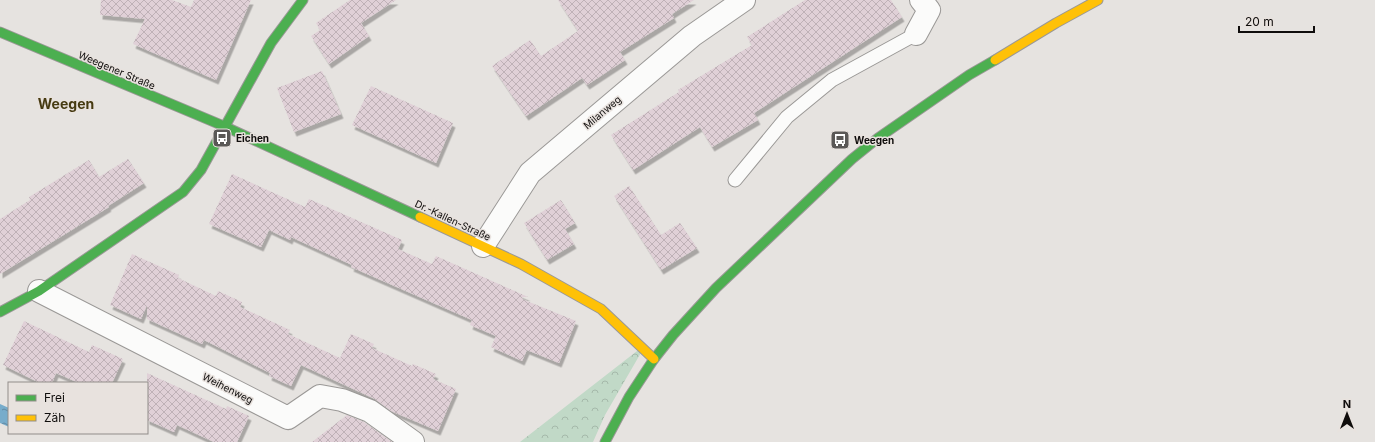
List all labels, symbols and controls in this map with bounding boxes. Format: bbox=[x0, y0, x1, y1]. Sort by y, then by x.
scale bar bbox=[1239, 8, 1314, 34]
text: 20 m bbox=[1245, 14, 1274, 29]
street label: Weegener Straße bbox=[77, 48, 157, 92]
street label: Milanweg bbox=[581, 93, 623, 131]
district label: Weegen bbox=[38, 95, 94, 112]
bus stop icon: Eichen bbox=[211, 127, 233, 149]
bus stop icon: Weegen bbox=[829, 129, 851, 151]
place label: Eichen bbox=[236, 132, 269, 144]
place label: Weegen bbox=[854, 134, 894, 147]
street label: Dr.-Kallen-Straße bbox=[413, 197, 493, 243]
street label: Weihenweg bbox=[201, 370, 255, 406]
legend bbox=[8, 382, 148, 434]
text: Frei bbox=[44, 390, 65, 405]
north arrow bbox=[1327, 394, 1367, 434]
text: N bbox=[1343, 397, 1351, 411]
text: Zäh bbox=[44, 410, 65, 425]

